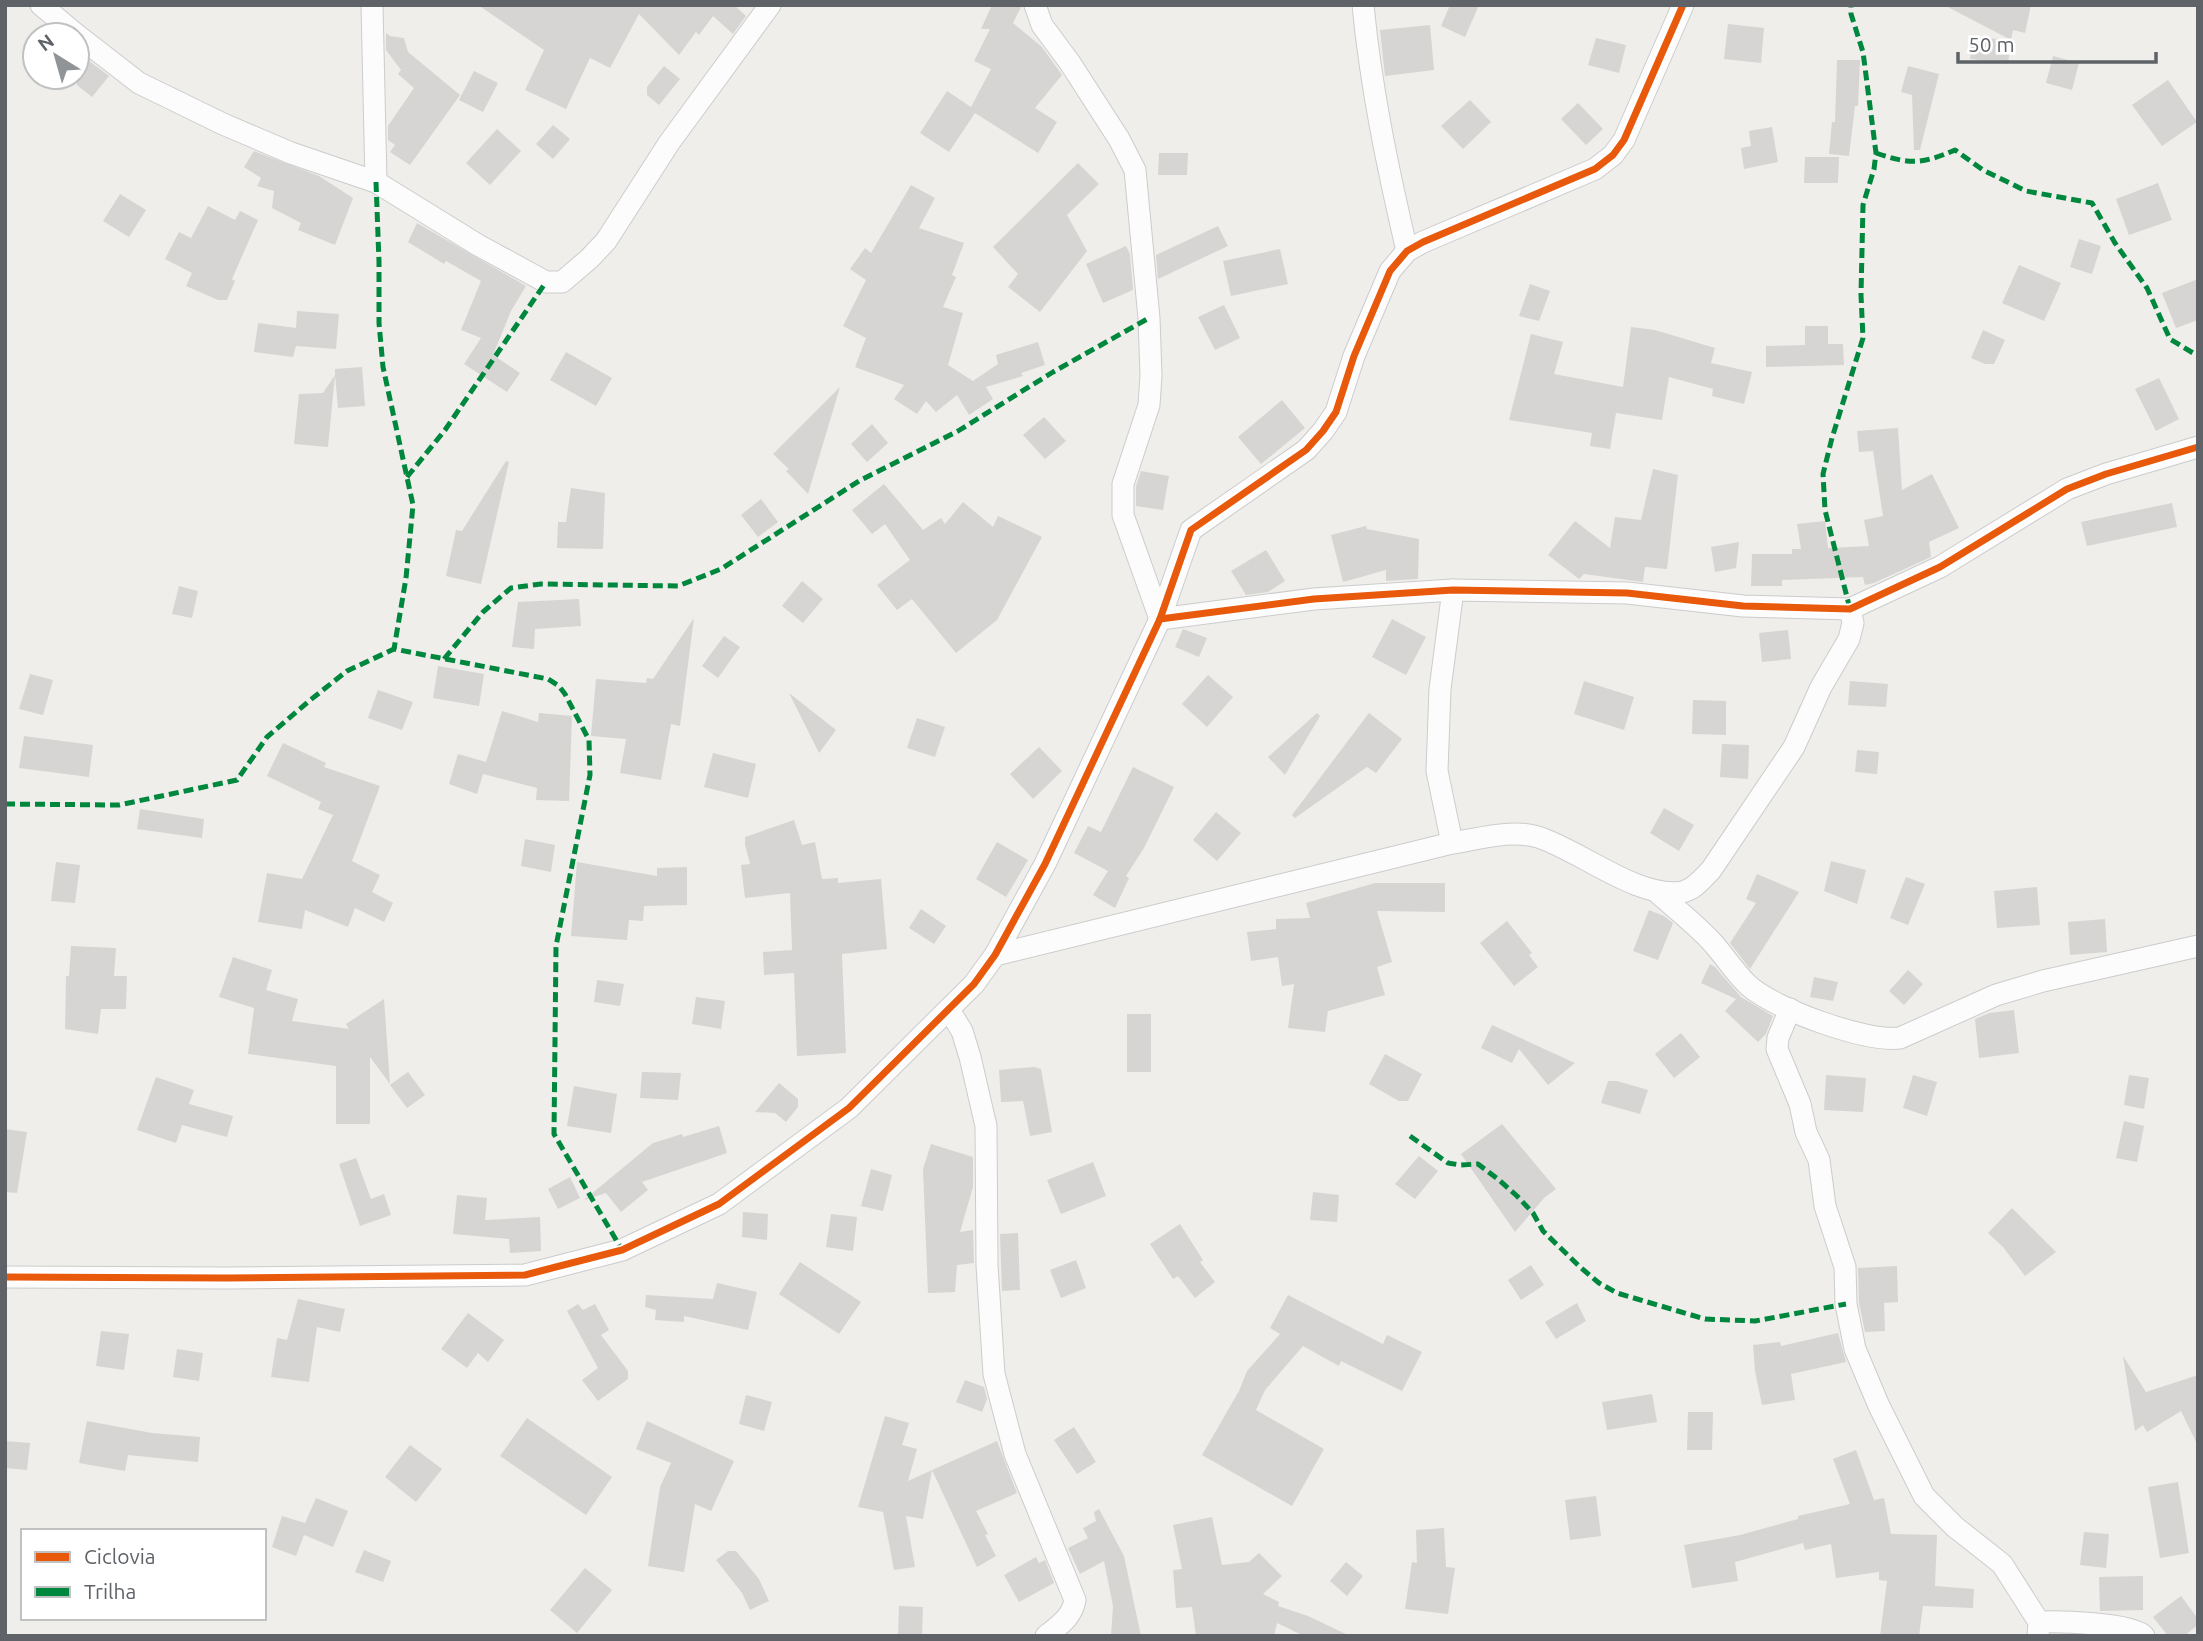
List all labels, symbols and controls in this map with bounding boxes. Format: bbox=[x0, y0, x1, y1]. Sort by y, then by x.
north arrow bbox=[21, 21, 91, 91]
scale bar bbox=[1958, 21, 2156, 65]
text: N bbox=[33, 29, 58, 55]
text: 50 m bbox=[1968, 32, 2015, 56]
legend bbox=[21, 1529, 266, 1620]
text: Ciclovia bbox=[84, 1544, 156, 1568]
text: Trilha bbox=[84, 1579, 136, 1603]

